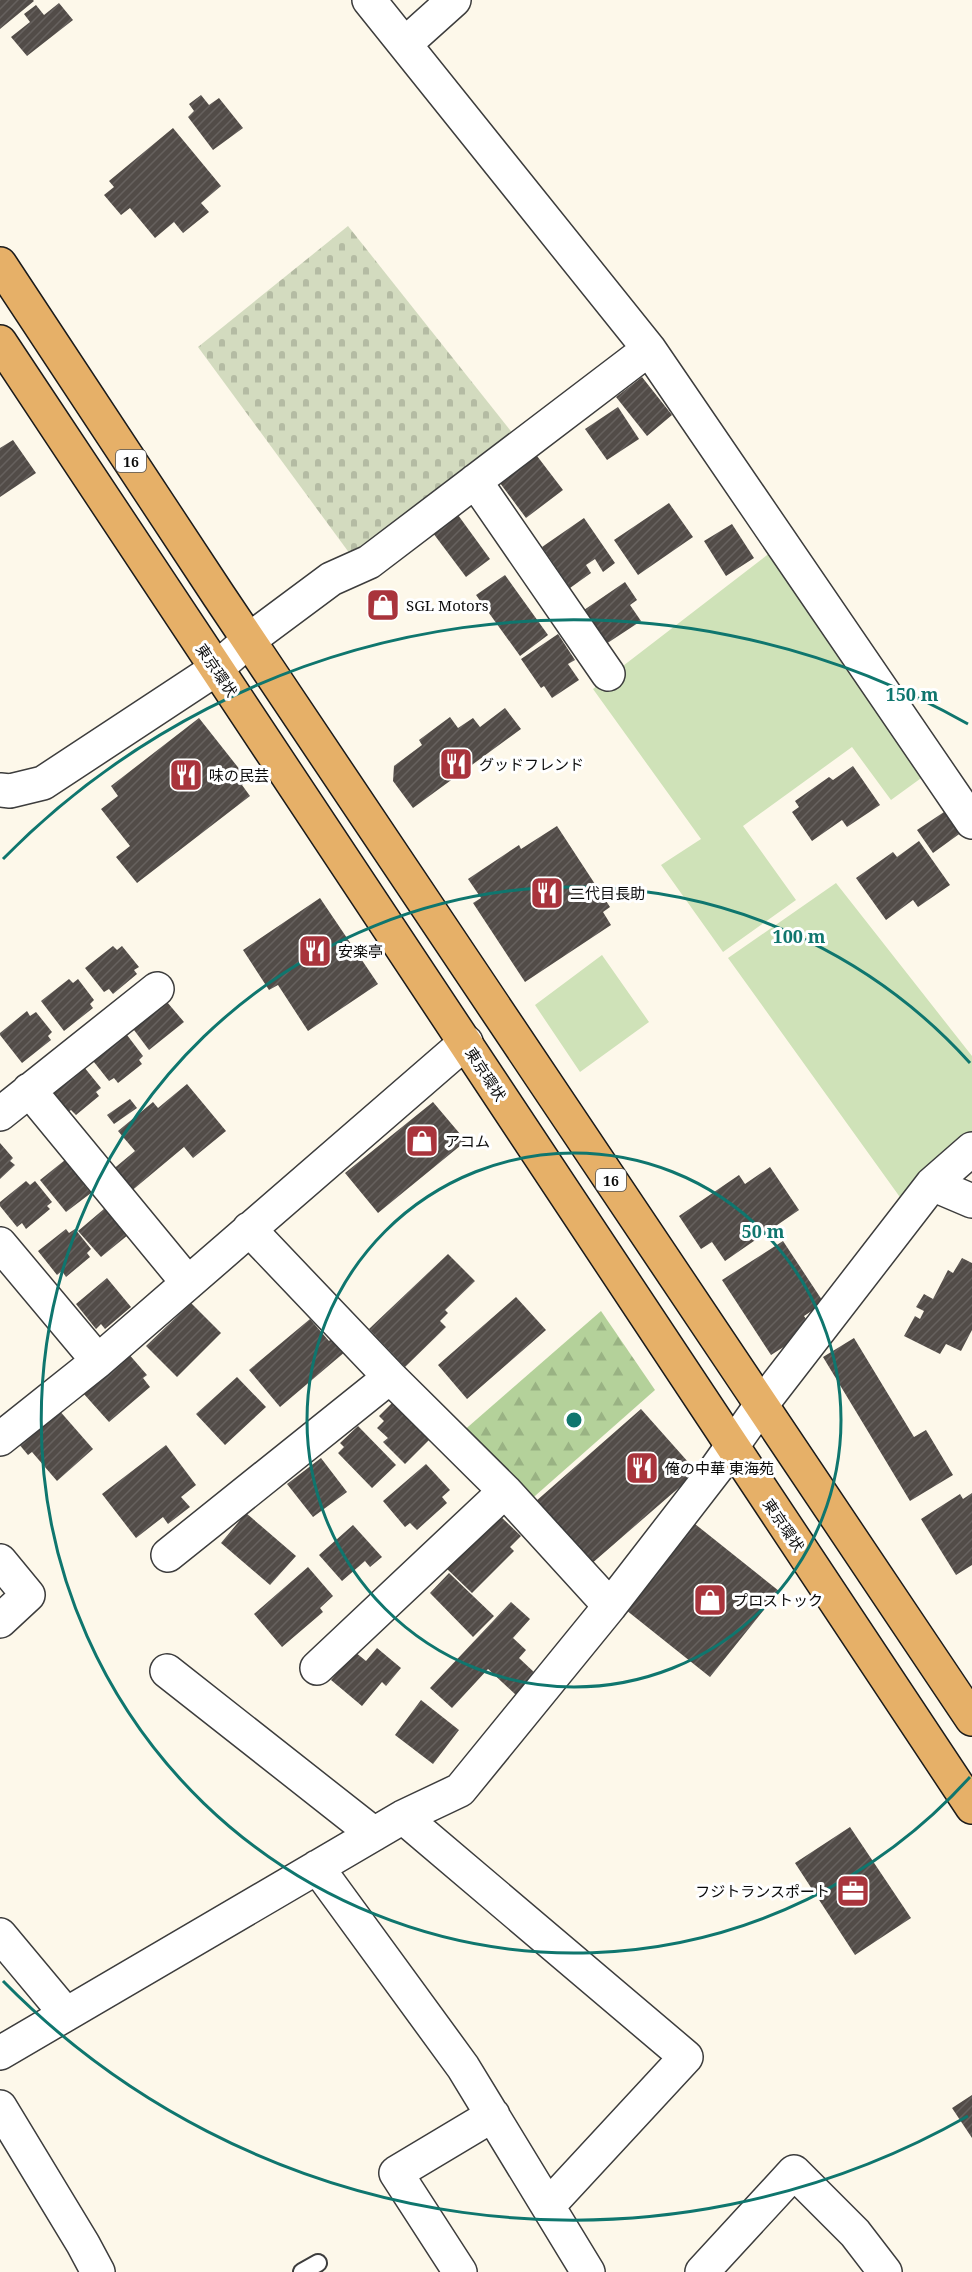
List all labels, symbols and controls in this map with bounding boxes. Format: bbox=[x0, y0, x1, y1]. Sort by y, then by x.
road number: 16 bbox=[116, 450, 146, 472]
shop icon: SGL Motors bbox=[365, 587, 401, 623]
place label: SGL Motors bbox=[406, 595, 489, 615]
street label: 東京環状 bbox=[192, 640, 242, 700]
text: 150 m bbox=[886, 682, 939, 706]
restaurant icon: グッドフレンド bbox=[438, 746, 474, 782]
place label: グッドフレンド bbox=[479, 754, 584, 774]
restaurant icon: 味の民芸 bbox=[168, 757, 204, 793]
place label: 味の民芸 bbox=[209, 765, 269, 785]
restaurant icon: 二代目長助 bbox=[529, 875, 565, 911]
place label: 二代目長助 bbox=[570, 883, 645, 903]
text: 100 m bbox=[773, 924, 826, 948]
restaurant icon: 安楽亭 bbox=[297, 933, 333, 969]
place label: 安楽亭 bbox=[338, 941, 383, 961]
street label: 東京環状 bbox=[461, 1043, 511, 1105]
shop icon: アコム bbox=[404, 1123, 440, 1159]
place label: アコム bbox=[445, 1131, 490, 1151]
road number: 16 bbox=[596, 1169, 626, 1191]
text: 50 m bbox=[742, 1219, 785, 1243]
centre of rings bbox=[564, 1410, 584, 1430]
restaurant icon: 俺の中華 東海苑 bbox=[624, 1450, 660, 1486]
place label: 俺の中華 東海苑 bbox=[665, 1458, 774, 1478]
street label: 東京環状 bbox=[759, 1495, 809, 1555]
shop icon: プロストック bbox=[692, 1582, 728, 1618]
place label: プロストック bbox=[733, 1590, 823, 1610]
office icon: フジトランスポート bbox=[835, 1873, 871, 1909]
place label: フジトランスポート bbox=[695, 1881, 830, 1901]

